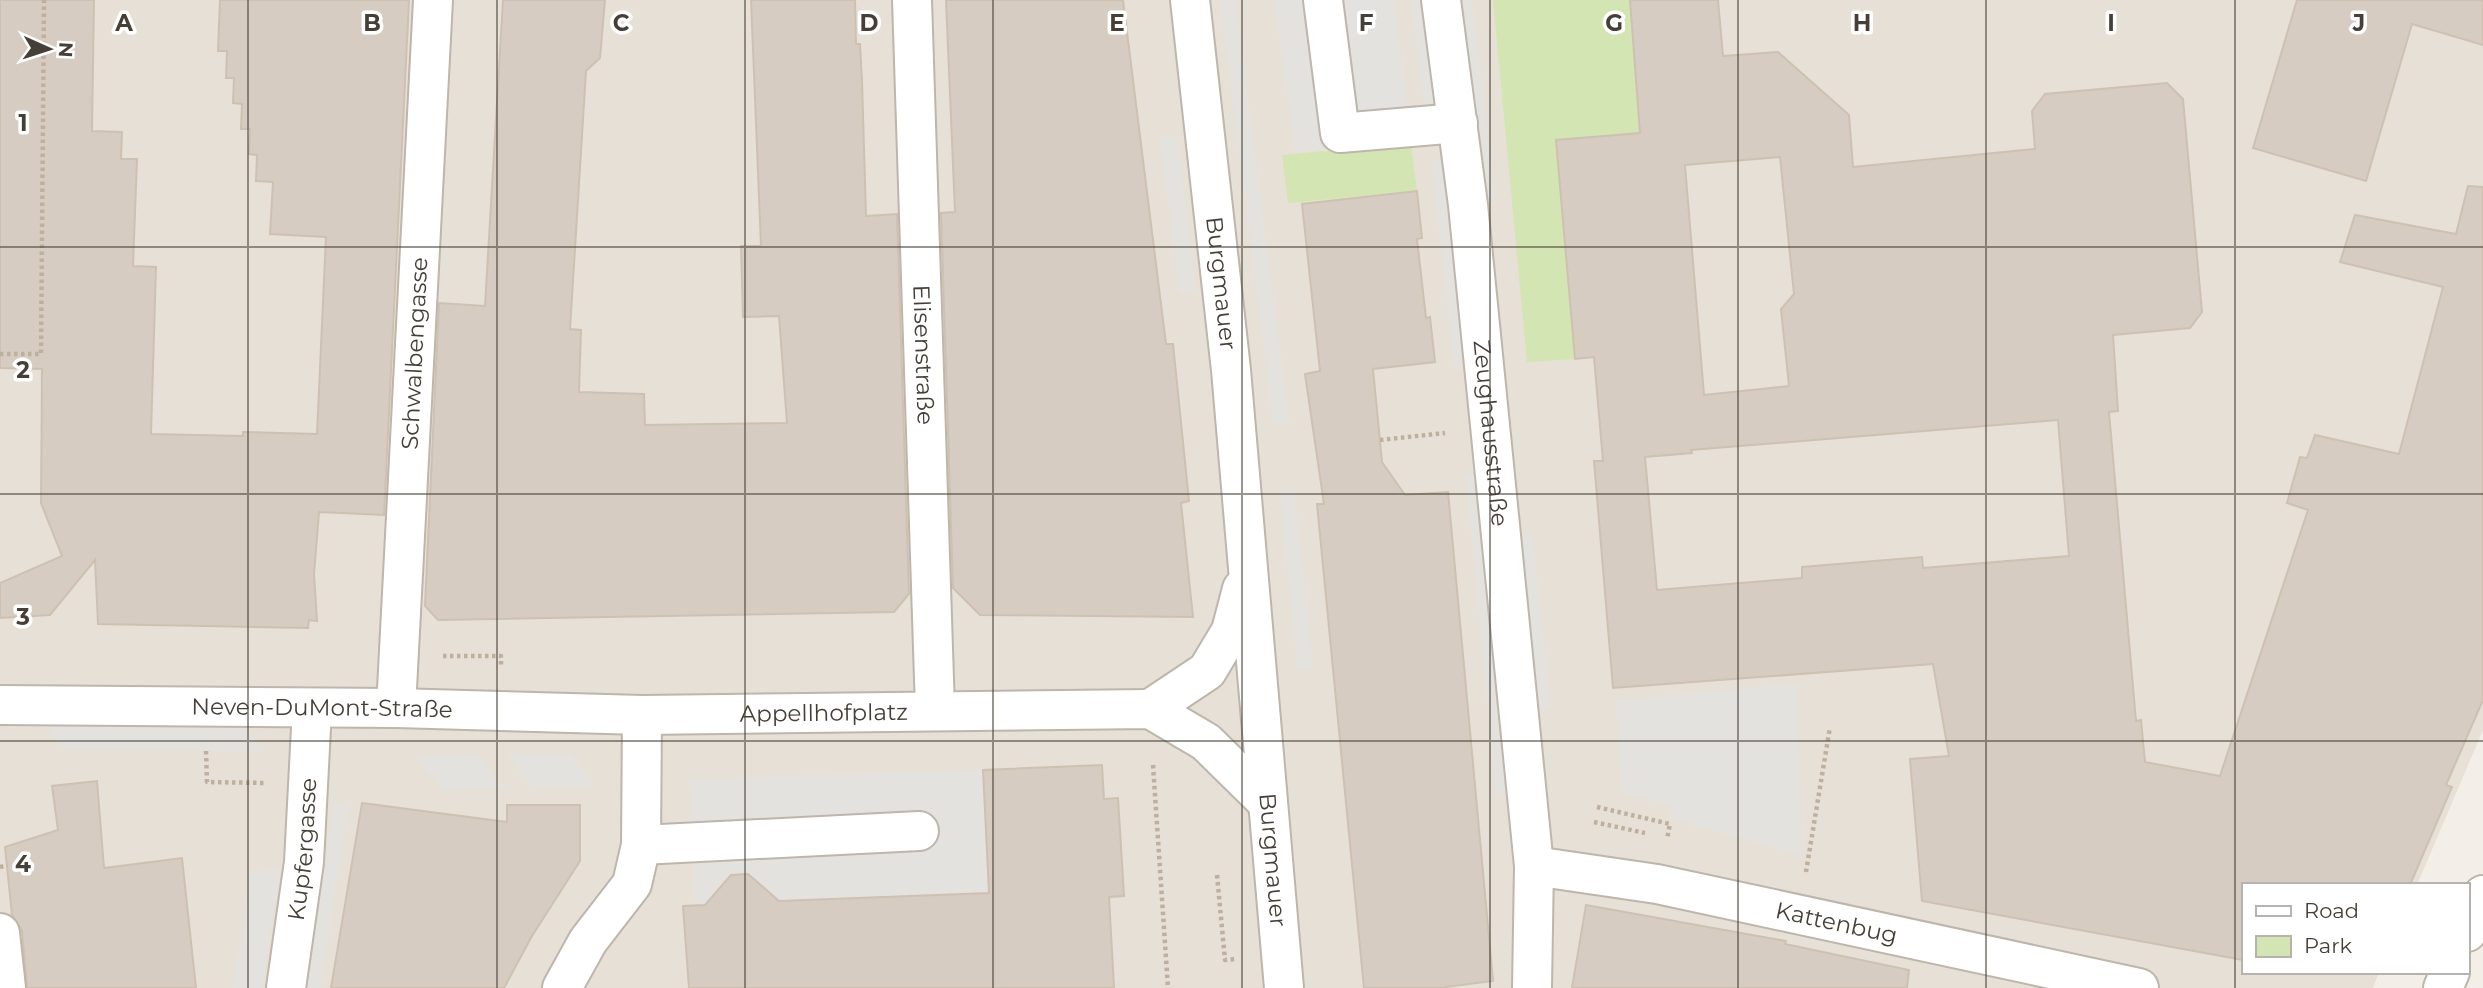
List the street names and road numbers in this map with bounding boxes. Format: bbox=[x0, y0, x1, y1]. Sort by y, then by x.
street label: Burgmauer bbox=[1200, 215, 1243, 351]
street label: Schwalbengasse bbox=[396, 257, 434, 450]
street label: Elisenstraße bbox=[907, 284, 940, 425]
street label: Zeughausstraße bbox=[1468, 338, 1514, 528]
street label: Neven-DuMont-Straße bbox=[191, 692, 453, 724]
street label: Appellhofplatz bbox=[740, 698, 908, 728]
street label: Kupfergasse bbox=[282, 777, 322, 922]
street label: Burgmauer bbox=[1253, 792, 1293, 928]
street label: Kattenbug bbox=[1773, 896, 1900, 949]

